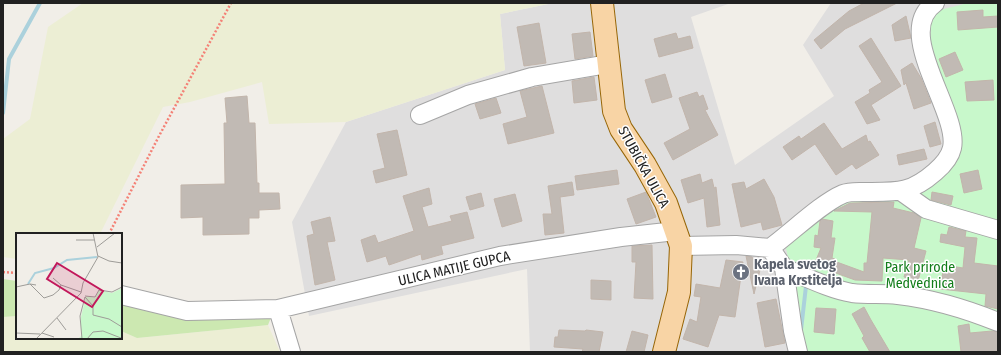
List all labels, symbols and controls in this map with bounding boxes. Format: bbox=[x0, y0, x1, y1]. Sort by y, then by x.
street label: STUBIČKA ULICA bbox=[614, 123, 674, 211]
inset map bbox=[16, 233, 122, 339]
street label: ULICA MATIJE GUPCA bbox=[396, 247, 512, 290]
place label: Kapela svetog Ivana Krstitelja bbox=[754, 256, 842, 289]
park label: Park prirode Medvednica bbox=[885, 259, 955, 292]
church icon: Kapela svetog Ivana Krstitelja bbox=[731, 262, 751, 282]

